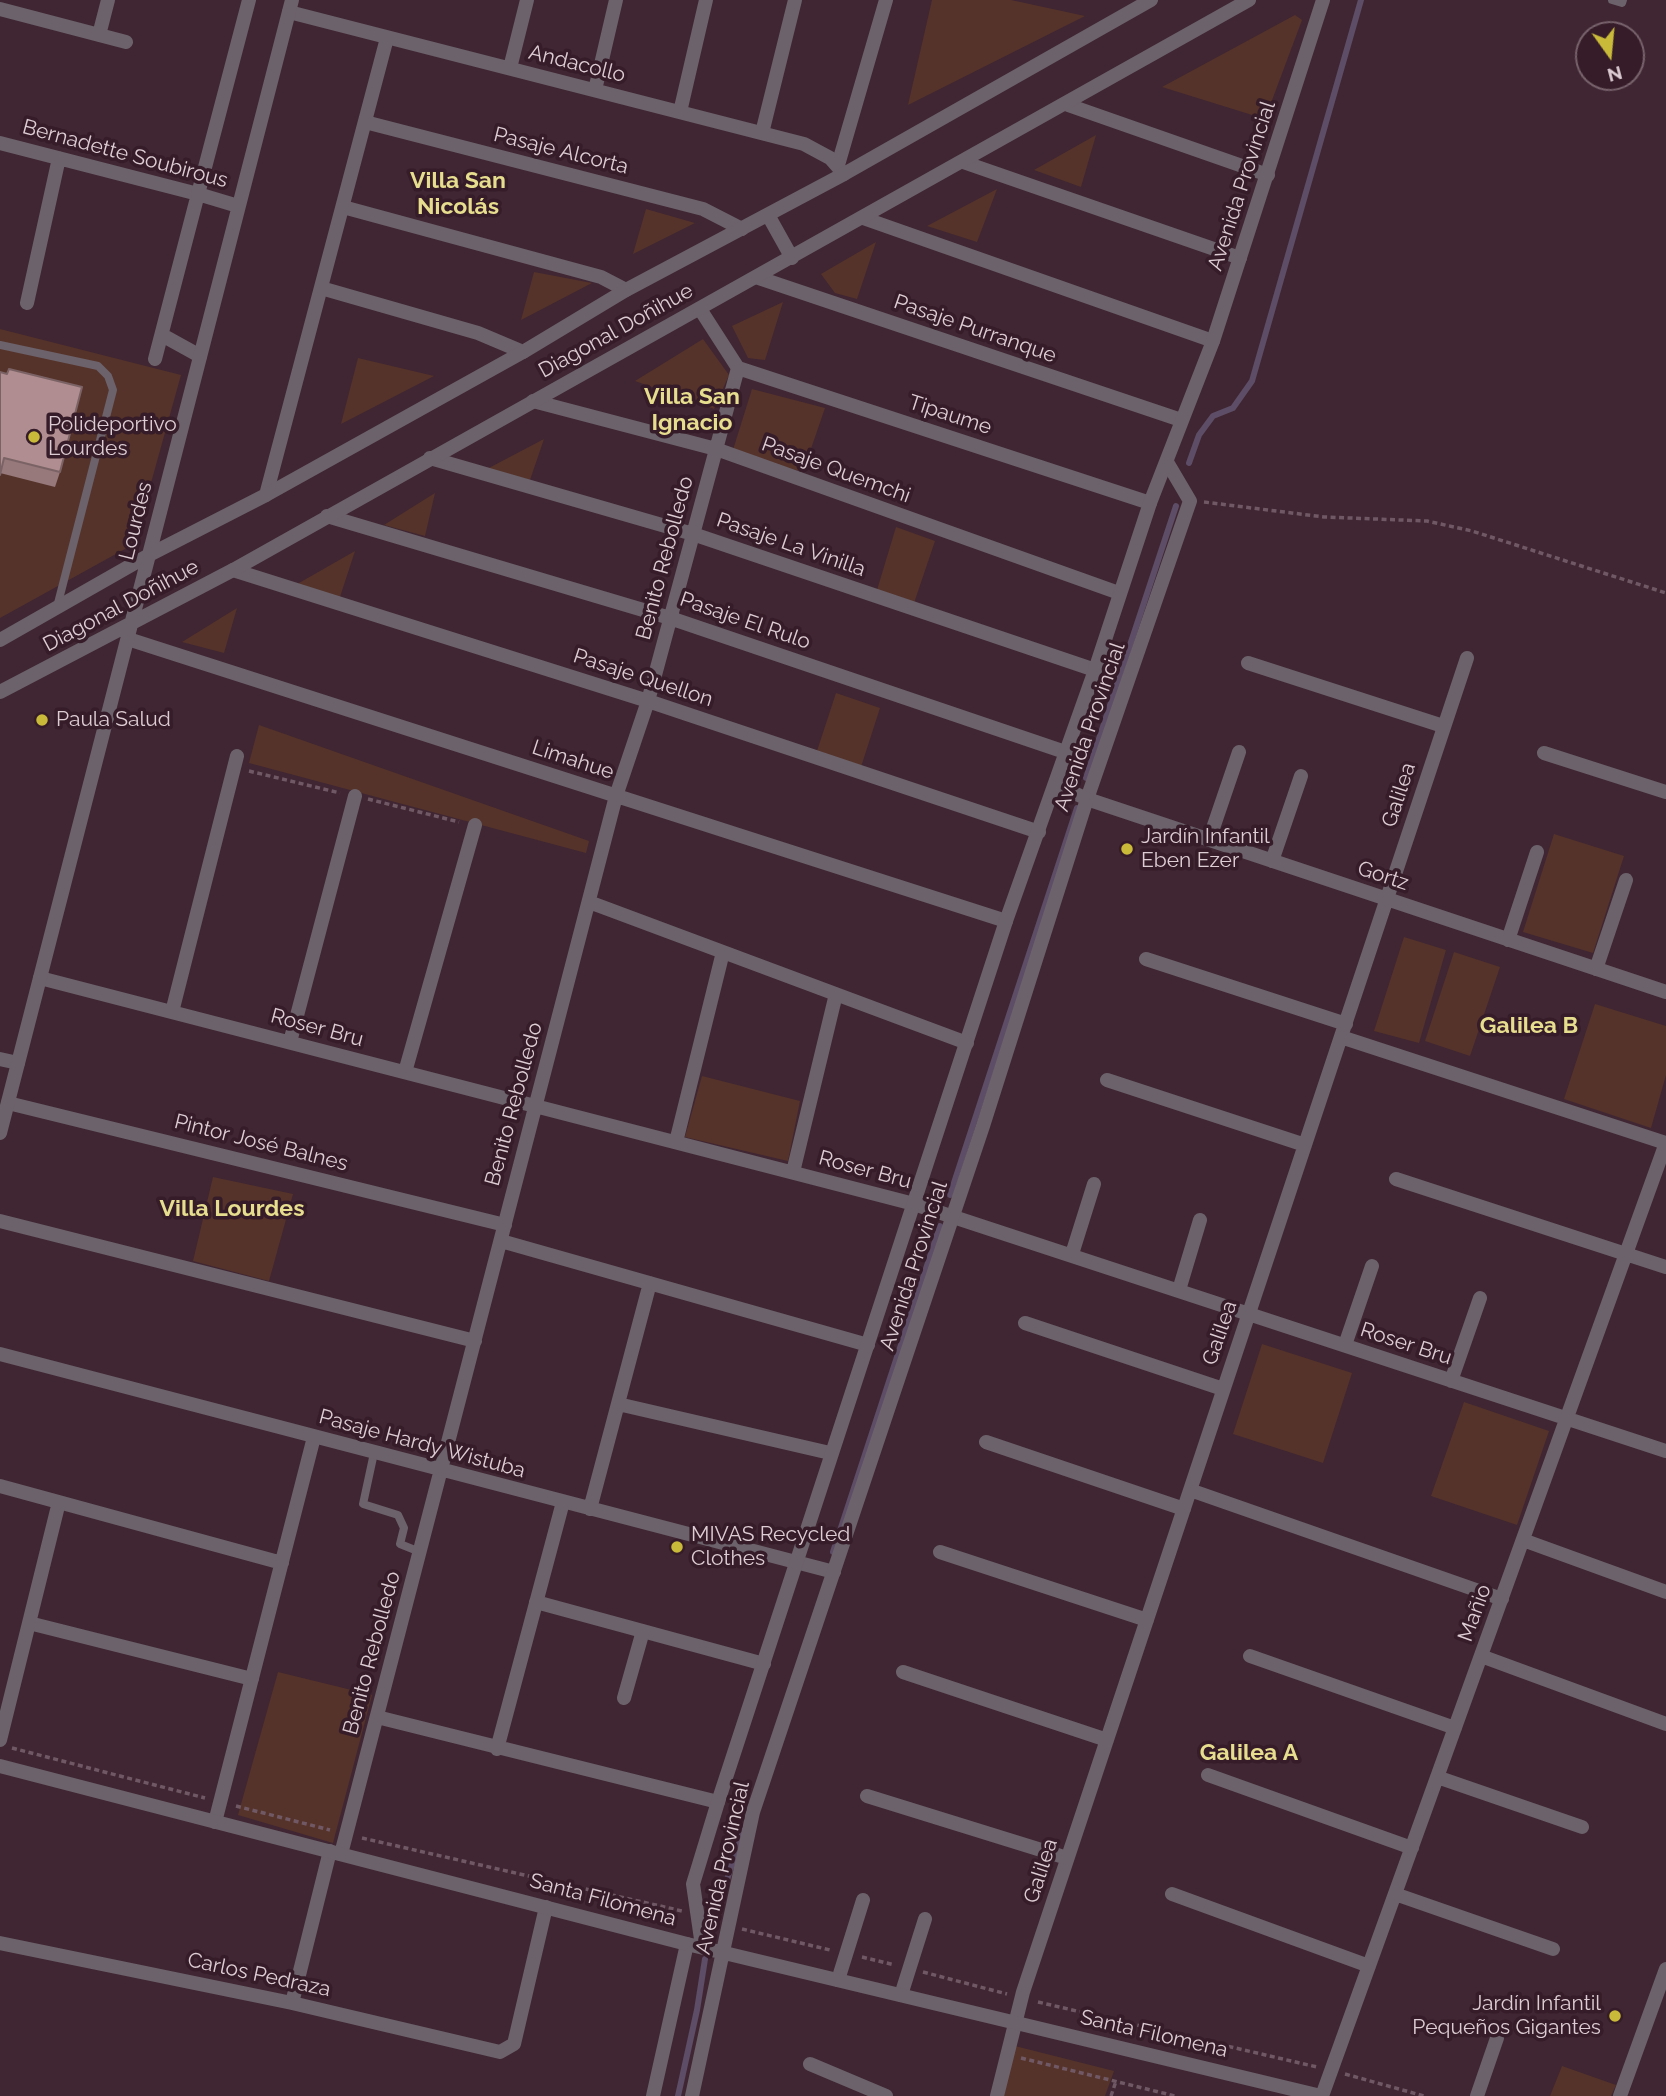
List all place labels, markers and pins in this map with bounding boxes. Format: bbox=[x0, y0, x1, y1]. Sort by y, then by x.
place label: Polideportivo Lourdes bbox=[48, 412, 177, 462]
marker: Polideportivo Lourdes bbox=[26, 429, 42, 445]
place label: Paula Salud bbox=[56, 707, 171, 733]
marker: Paula Salud bbox=[34, 712, 50, 728]
place label: Jardín Infantil Eben Ezer bbox=[1141, 824, 1270, 874]
marker: Jardín Infantil Eben Ezer bbox=[1119, 841, 1135, 857]
place label: MIVAS Recycled Clothes bbox=[691, 1522, 850, 1572]
marker: MIVAS Recycled Clothes bbox=[669, 1539, 685, 1555]
place label: Jardín Infantil Pequeños Gigantes bbox=[1412, 1991, 1601, 2041]
marker: Jardín Infantil Pequeños Gigantes bbox=[1607, 2008, 1623, 2024]

